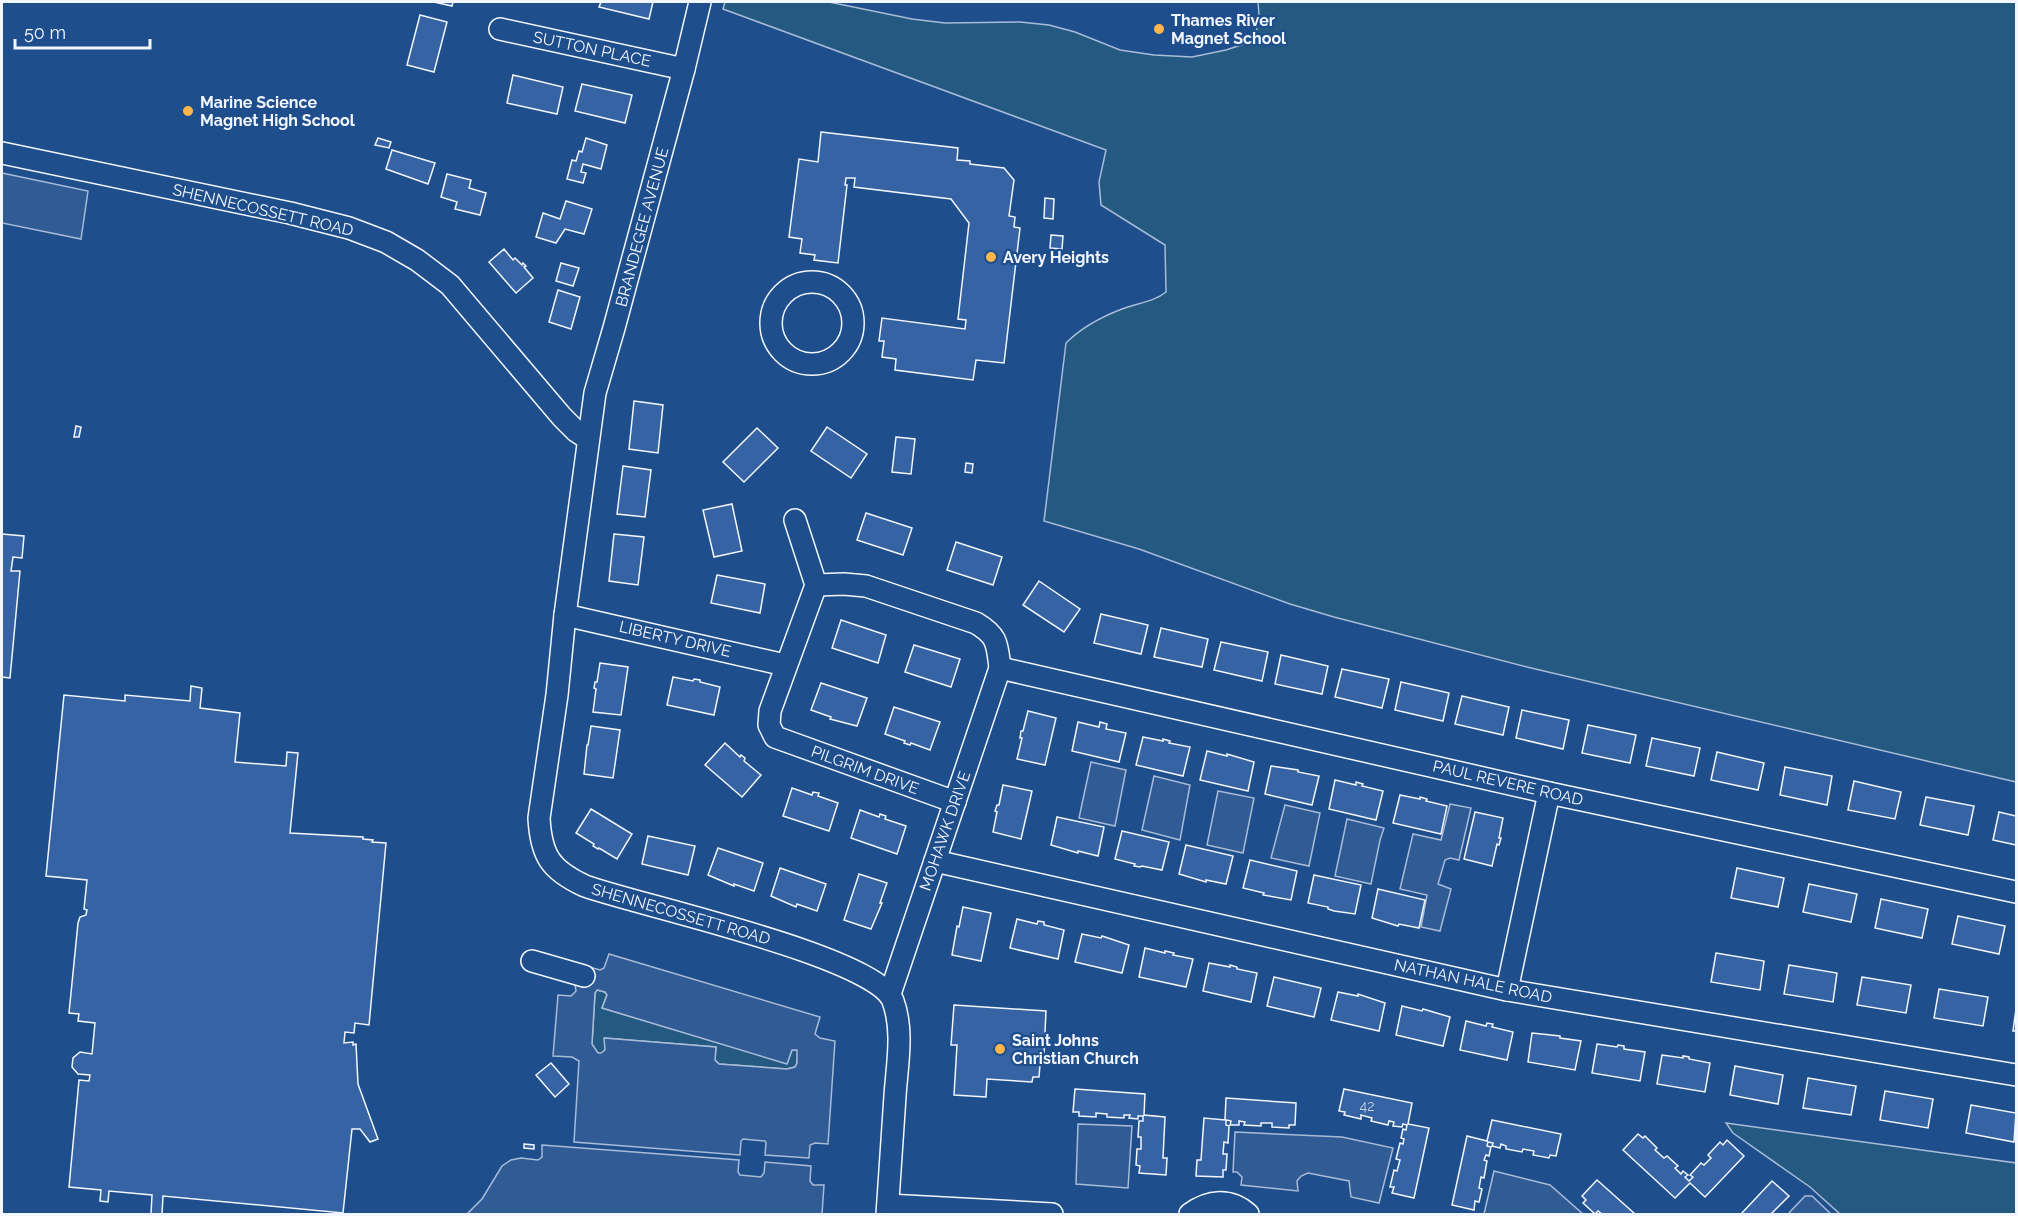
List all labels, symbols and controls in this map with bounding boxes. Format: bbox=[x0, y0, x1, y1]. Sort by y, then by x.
place label: Thames River Magnet School bbox=[1171, 11, 1287, 48]
scale bar bbox=[15, 12, 150, 50]
text: 50 m bbox=[24, 22, 66, 43]
marker: Thames River Magnet School bbox=[1152, 22, 1166, 36]
street label: SUTTON PLACE bbox=[531, 27, 653, 71]
place label: Marine Science Magnet High School bbox=[200, 93, 356, 130]
marker: Marine Science Magnet High School bbox=[181, 104, 195, 118]
street label: BRANDEGEE AVENUE bbox=[612, 145, 673, 309]
street label: SHENNECOSSETT ROAD bbox=[171, 180, 355, 240]
place label: Avery Heights bbox=[1003, 248, 1109, 267]
marker: Avery Heights bbox=[984, 250, 998, 264]
street label: LIBERTY DRIVE bbox=[617, 617, 733, 661]
street label: PILGRIM DRIVE bbox=[809, 742, 922, 798]
street label: PAUL REVERE ROAD bbox=[1431, 756, 1585, 810]
street label: MOHAWK DRIVE bbox=[916, 769, 974, 893]
street label: SHENNECOSSETT ROAD bbox=[589, 879, 773, 949]
street label: NATHAN HALE ROAD bbox=[1392, 955, 1554, 1007]
place label: Saint Johns Christian Church bbox=[1012, 1031, 1139, 1068]
marker: Saint Johns Christian Church bbox=[993, 1042, 1007, 1056]
house number: 42 bbox=[1360, 1098, 1374, 1114]

